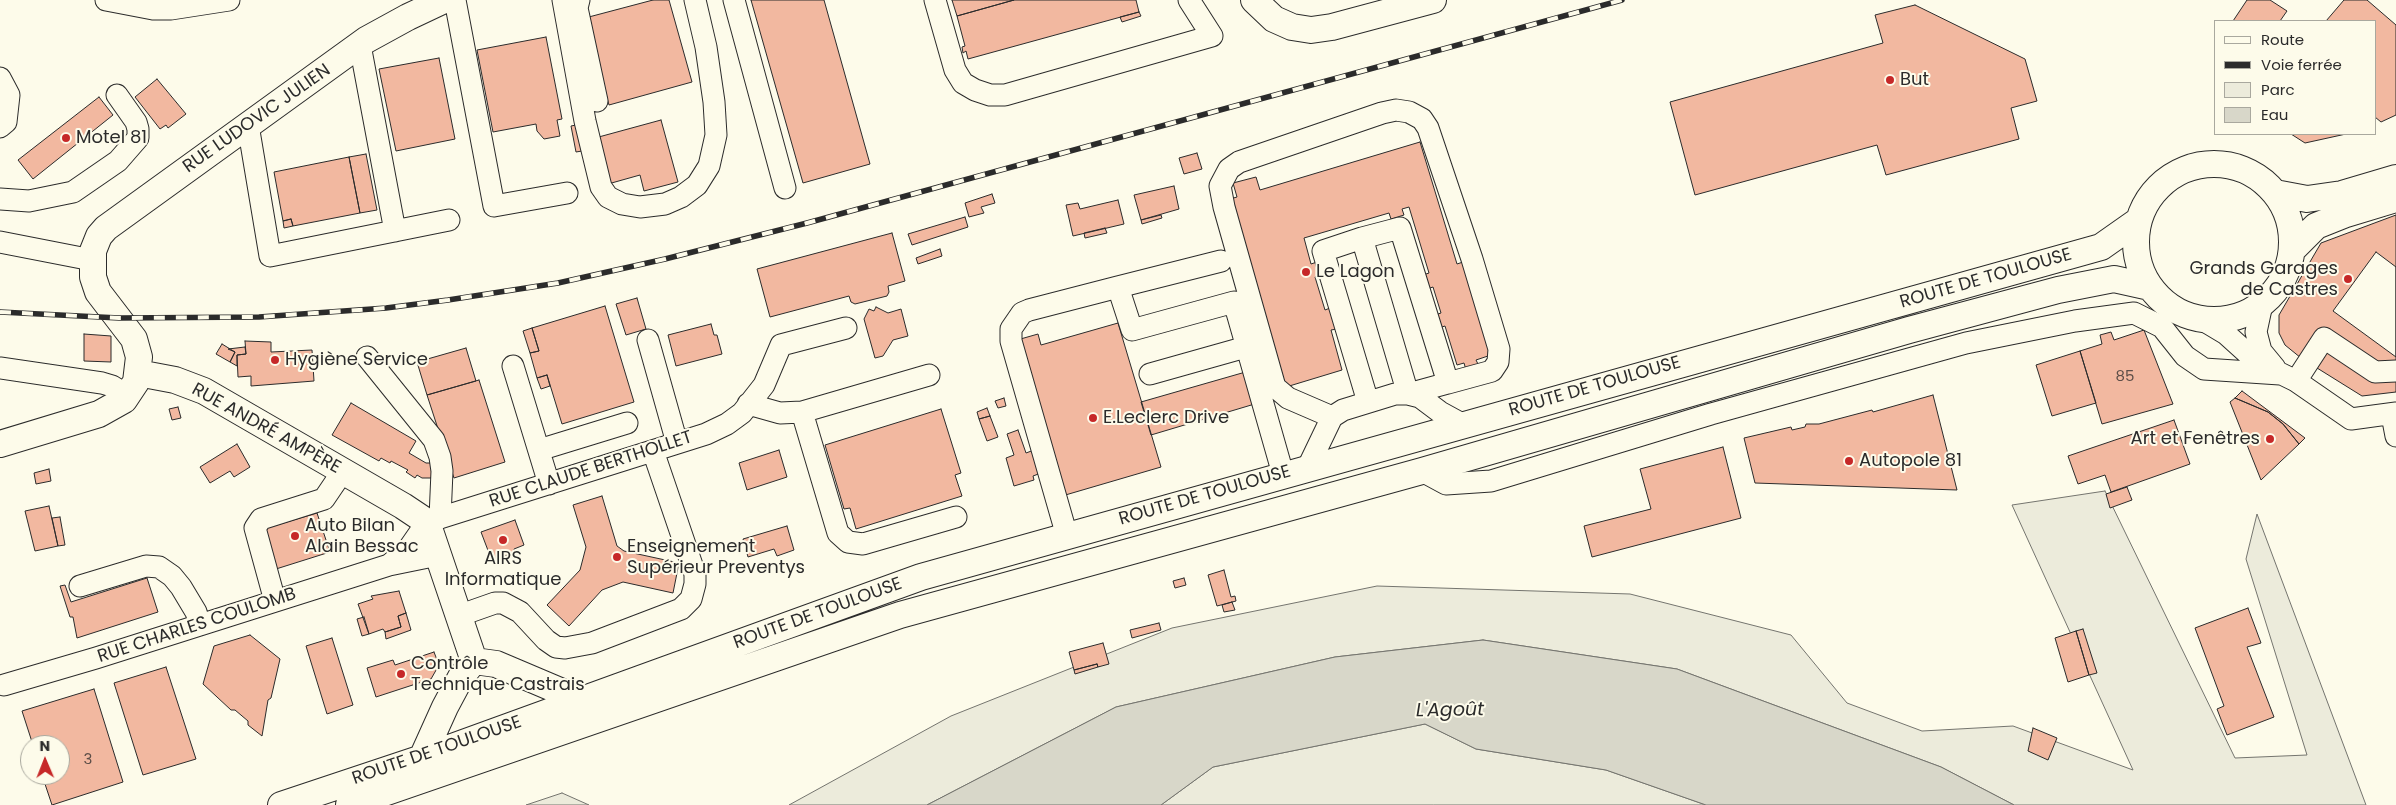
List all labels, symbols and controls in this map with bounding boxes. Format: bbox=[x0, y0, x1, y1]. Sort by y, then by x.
legend bbox=[2214, 20, 2376, 135]
text: Route bbox=[2261, 29, 2304, 50]
text: Voie ferrée bbox=[2261, 54, 2342, 75]
street label: RUE LUDOVIC JULIEN bbox=[179, 60, 335, 178]
place label: But bbox=[1900, 69, 1929, 91]
marker: But bbox=[1884, 74, 1896, 86]
text: Parc bbox=[2261, 79, 2295, 100]
text: Eau bbox=[2261, 104, 2288, 125]
place label: Motel 81 bbox=[76, 127, 147, 149]
marker: Motel 81 bbox=[60, 132, 72, 144]
street label: ROUTE DE TOULOUSE bbox=[1898, 244, 2074, 314]
place label: Grands Garages de Castres bbox=[2189, 258, 2338, 300]
place label: Le Lagon bbox=[1316, 261, 1395, 283]
marker: Le Lagon bbox=[1300, 266, 1312, 278]
marker: Grands Garages de Castres bbox=[2342, 273, 2354, 285]
place label: Hygiène Service bbox=[285, 349, 428, 371]
street label: ROUTE DE TOULOUSE bbox=[1507, 352, 1683, 422]
marker: Hygiène Service bbox=[269, 354, 281, 366]
house number: 85 bbox=[2116, 368, 2134, 386]
street label: RUE ANDRÉ AMPÈRE bbox=[188, 379, 344, 479]
place label: E.Leclerc Drive bbox=[1103, 407, 1229, 429]
marker: E.Leclerc Drive bbox=[1087, 412, 1099, 424]
street label: RUE CLAUDE BERTHOLLET bbox=[487, 427, 695, 513]
place label: Art et Fenêtres bbox=[2131, 428, 2260, 450]
marker: Art et Fenêtres bbox=[2264, 433, 2276, 445]
place label: Autopole 81 bbox=[1859, 450, 1962, 472]
marker: Autopole 81 bbox=[1843, 455, 1855, 467]
street label: ROUTE DE TOULOUSE bbox=[1117, 461, 1293, 531]
place label: Auto Bilan Alain Bessac bbox=[305, 515, 419, 558]
marker: Auto Bilan Alain Bessac bbox=[289, 530, 301, 542]
marker: AIRS Informatique bbox=[497, 534, 509, 546]
place label: Enseignement Supérieur Preventys bbox=[627, 536, 805, 578]
place label: AIRS Informatique bbox=[445, 548, 561, 590]
marker: Enseignement Supérieur Preventys bbox=[611, 551, 623, 563]
street label: ROUTE DE TOULOUSE bbox=[731, 573, 905, 655]
street label: RUE CHARLES COULOMB bbox=[95, 584, 299, 668]
place label: Contrôle Technique Castrais bbox=[411, 653, 585, 696]
marker: Contrôle Technique Castrais bbox=[395, 668, 407, 680]
water label: L'Agoût bbox=[1416, 699, 1484, 723]
street label: ROUTE DE TOULOUSE bbox=[349, 712, 525, 790]
north arrow bbox=[20, 735, 70, 785]
text: N bbox=[39, 736, 50, 756]
house number: 3 bbox=[84, 751, 92, 769]

